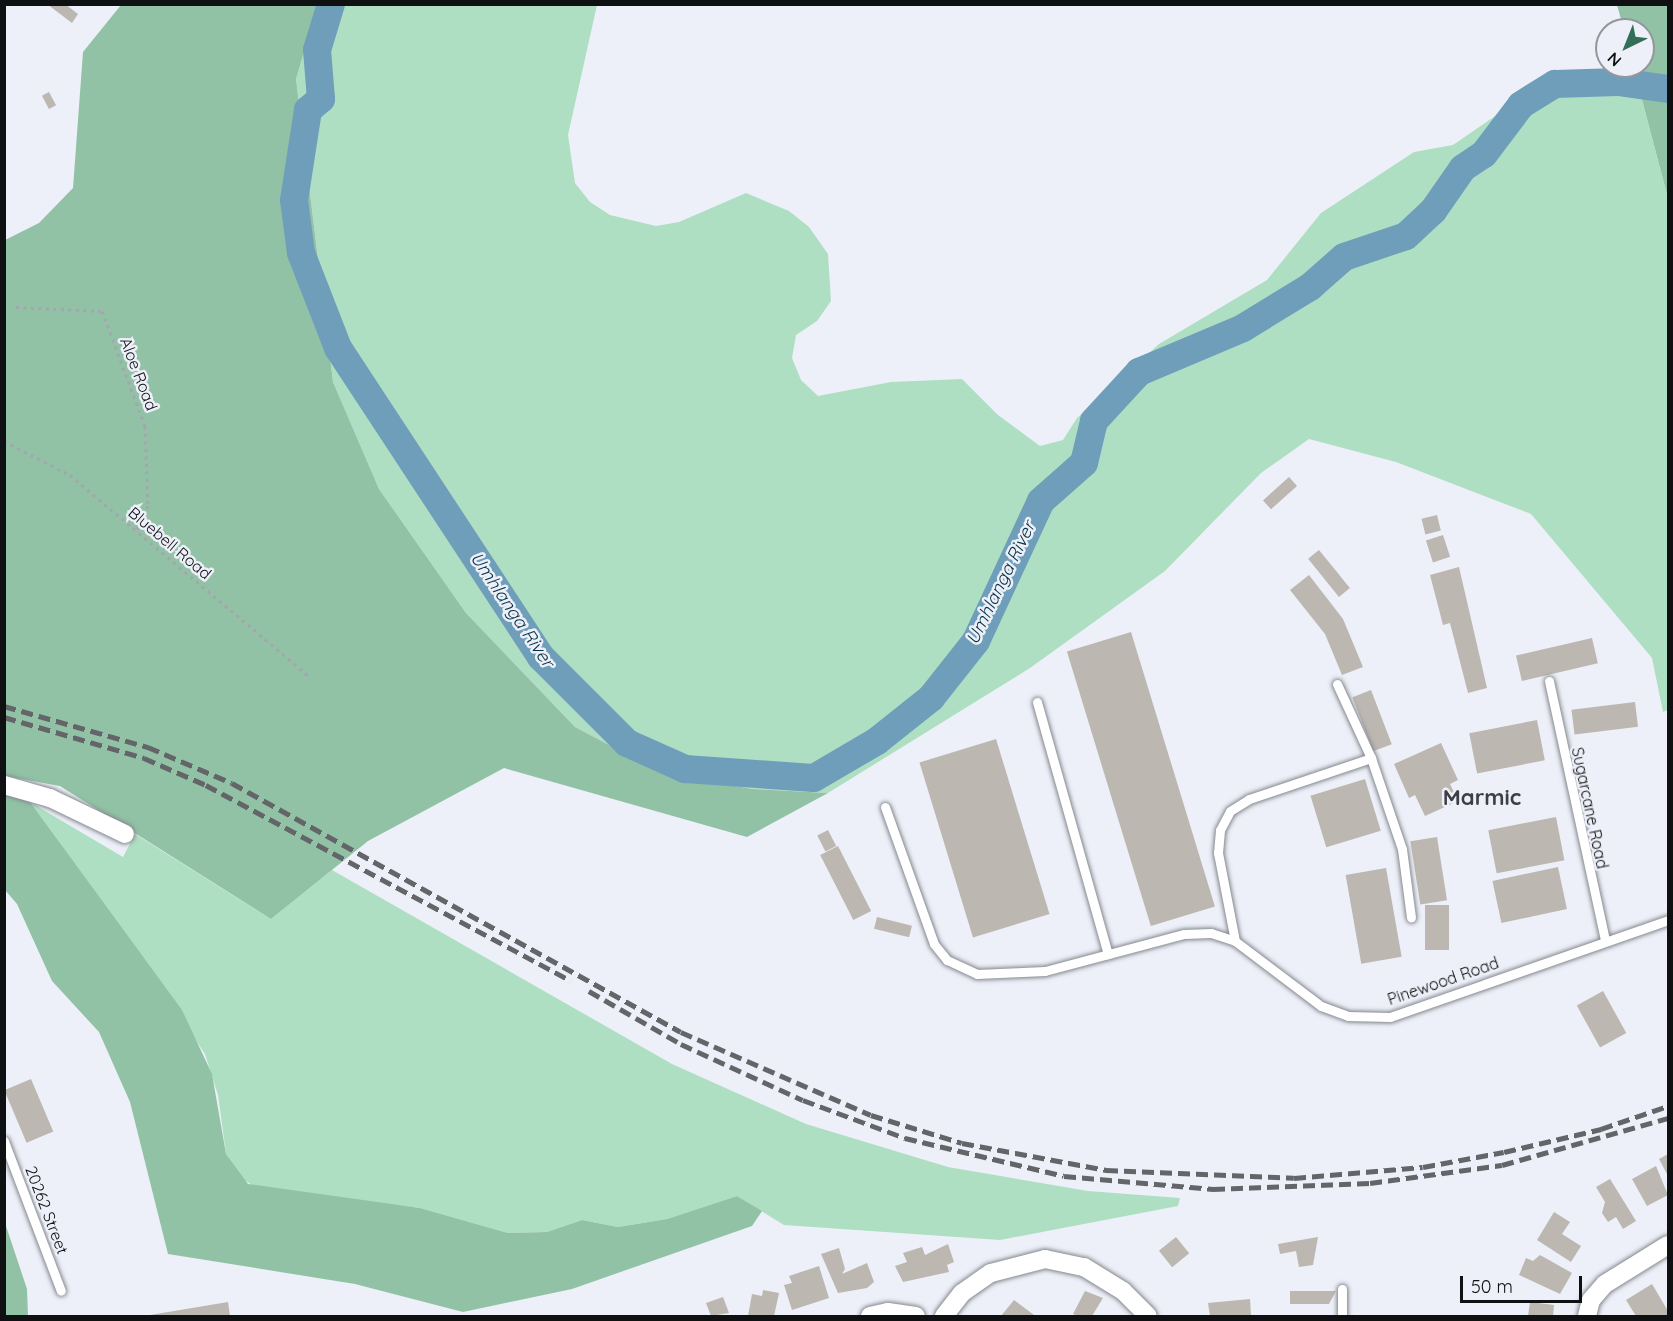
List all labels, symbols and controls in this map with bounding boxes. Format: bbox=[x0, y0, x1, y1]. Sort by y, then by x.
north arrow bbox=[1595, 18, 1655, 78]
text: N bbox=[1603, 48, 1625, 71]
street label: Aloe Road bbox=[116, 335, 162, 413]
street label: Bluebell Road bbox=[125, 503, 215, 583]
water label: Umhlanga River bbox=[962, 518, 1040, 648]
water label: Umhlanga River bbox=[465, 548, 559, 672]
street label: Sugarcane Road bbox=[1568, 746, 1612, 870]
district label: Marmic bbox=[1443, 785, 1521, 811]
street label: Pinewood Road bbox=[1385, 953, 1501, 1009]
street label: 20262 Street bbox=[21, 1163, 73, 1257]
scale bar bbox=[1463, 1264, 1584, 1302]
text: 50 m bbox=[1471, 1275, 1513, 1298]

